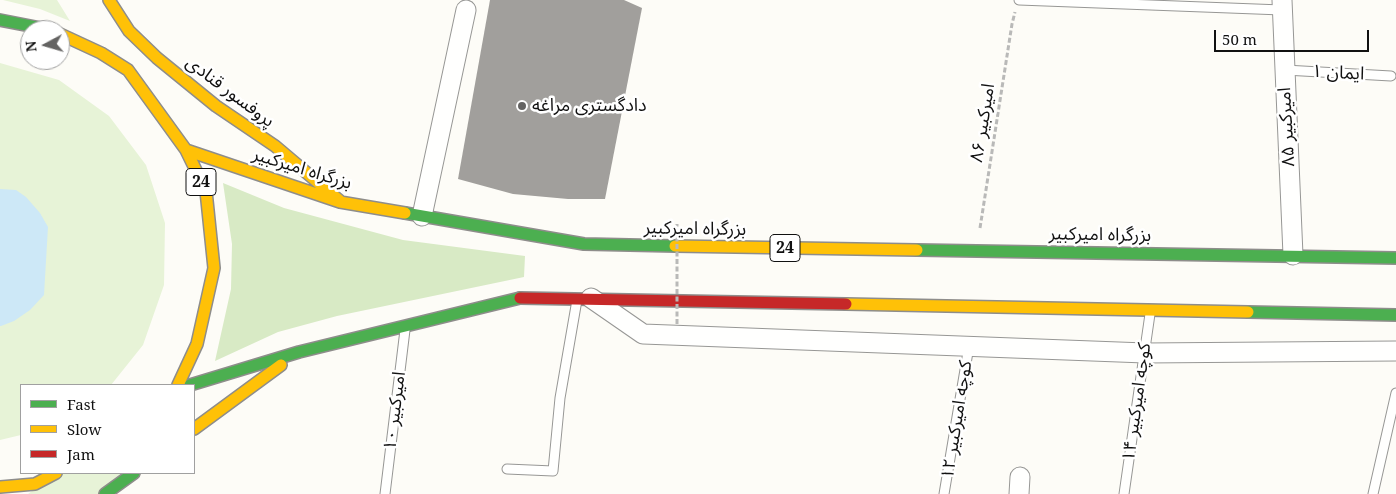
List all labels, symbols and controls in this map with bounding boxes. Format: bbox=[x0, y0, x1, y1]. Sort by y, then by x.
north arrow bbox=[20, 20, 70, 70]
scale bar bbox=[1216, 20, 1371, 52]
text: 50 m bbox=[1222, 29, 1257, 49]
text: N bbox=[21, 40, 41, 53]
street label: پروفسور قنادی bbox=[181, 52, 279, 132]
street label: ایمان ۱ bbox=[1311, 61, 1365, 85]
street label: امیرکبیر ۸۶ bbox=[966, 82, 1000, 164]
street label: امیرکبیر ۸۵ bbox=[1274, 87, 1300, 167]
place label: دادگستری مراغه bbox=[532, 95, 647, 117]
marker: دادگستری مراغه bbox=[516, 100, 528, 112]
street label: بزرگراه امیرکبیر bbox=[250, 144, 354, 194]
road number: 24 bbox=[186, 168, 216, 196]
street label: بزرگراه امیرکبیر bbox=[644, 217, 746, 241]
street label: بزرگراه امیرکبیر bbox=[1049, 223, 1151, 247]
road number: 24 bbox=[770, 234, 800, 262]
street label: کوچه امیرکبیر ۱۴ bbox=[1118, 341, 1156, 463]
street label: کوچه امیرکبیر ۱۲ bbox=[937, 359, 977, 481]
street label: امیرکبیر ۱۰ bbox=[379, 370, 411, 452]
legend bbox=[20, 384, 195, 474]
text: Fast bbox=[67, 394, 96, 414]
text: Slow bbox=[67, 419, 101, 439]
text: Jam bbox=[67, 444, 95, 464]

